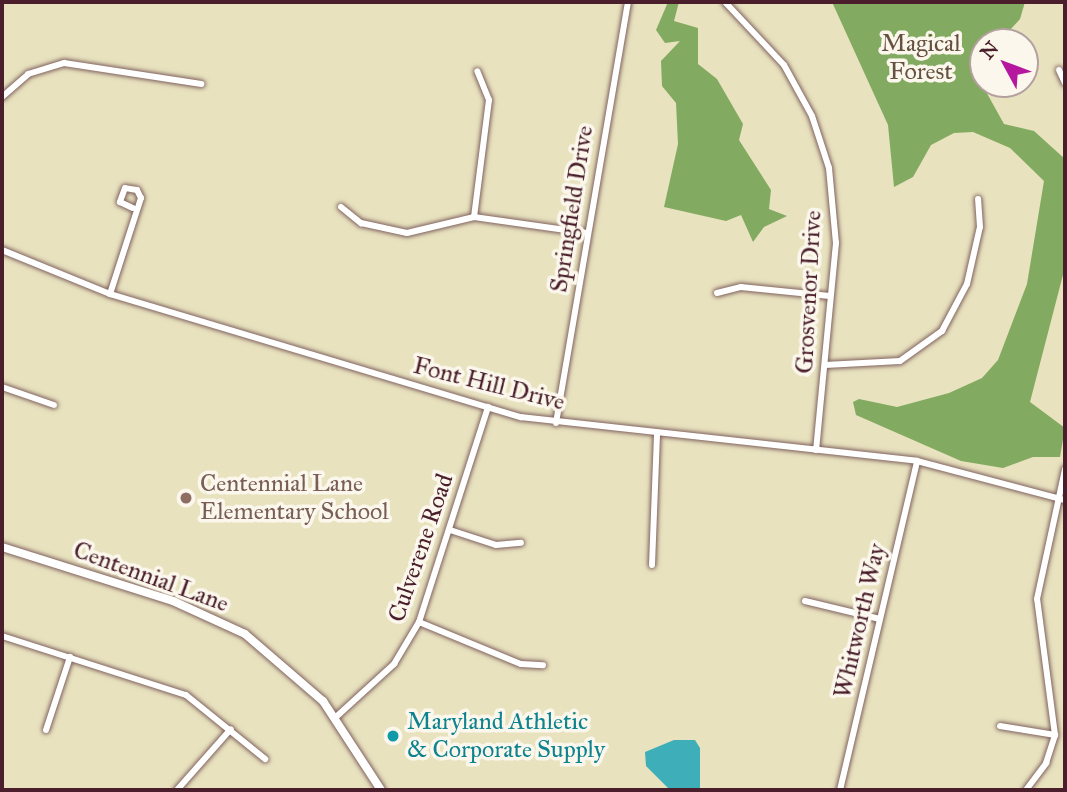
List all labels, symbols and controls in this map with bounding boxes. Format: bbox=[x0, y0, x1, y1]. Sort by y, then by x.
north arrow bbox=[969, 28, 1039, 98]
park label: Magical Forest bbox=[881, 30, 961, 86]
text: N bbox=[975, 37, 1003, 64]
street label: Springfield Drive bbox=[545, 124, 599, 294]
street label: Grosvenor Drive bbox=[790, 210, 828, 374]
street label: Font Hill Drive bbox=[410, 351, 568, 417]
place label: Centennial Lane Elementary School bbox=[200, 470, 389, 526]
street label: Culverene Road bbox=[382, 470, 460, 626]
marker: Centennial Lane Elementary School bbox=[178, 490, 194, 506]
street label: Centennial Lane bbox=[70, 536, 232, 618]
street label: Whitworth Way bbox=[828, 541, 892, 701]
place label: Maryland Athletic & Corporate Supply bbox=[407, 708, 605, 764]
marker: Maryland Athletic & Corporate Supply bbox=[385, 728, 401, 744]

